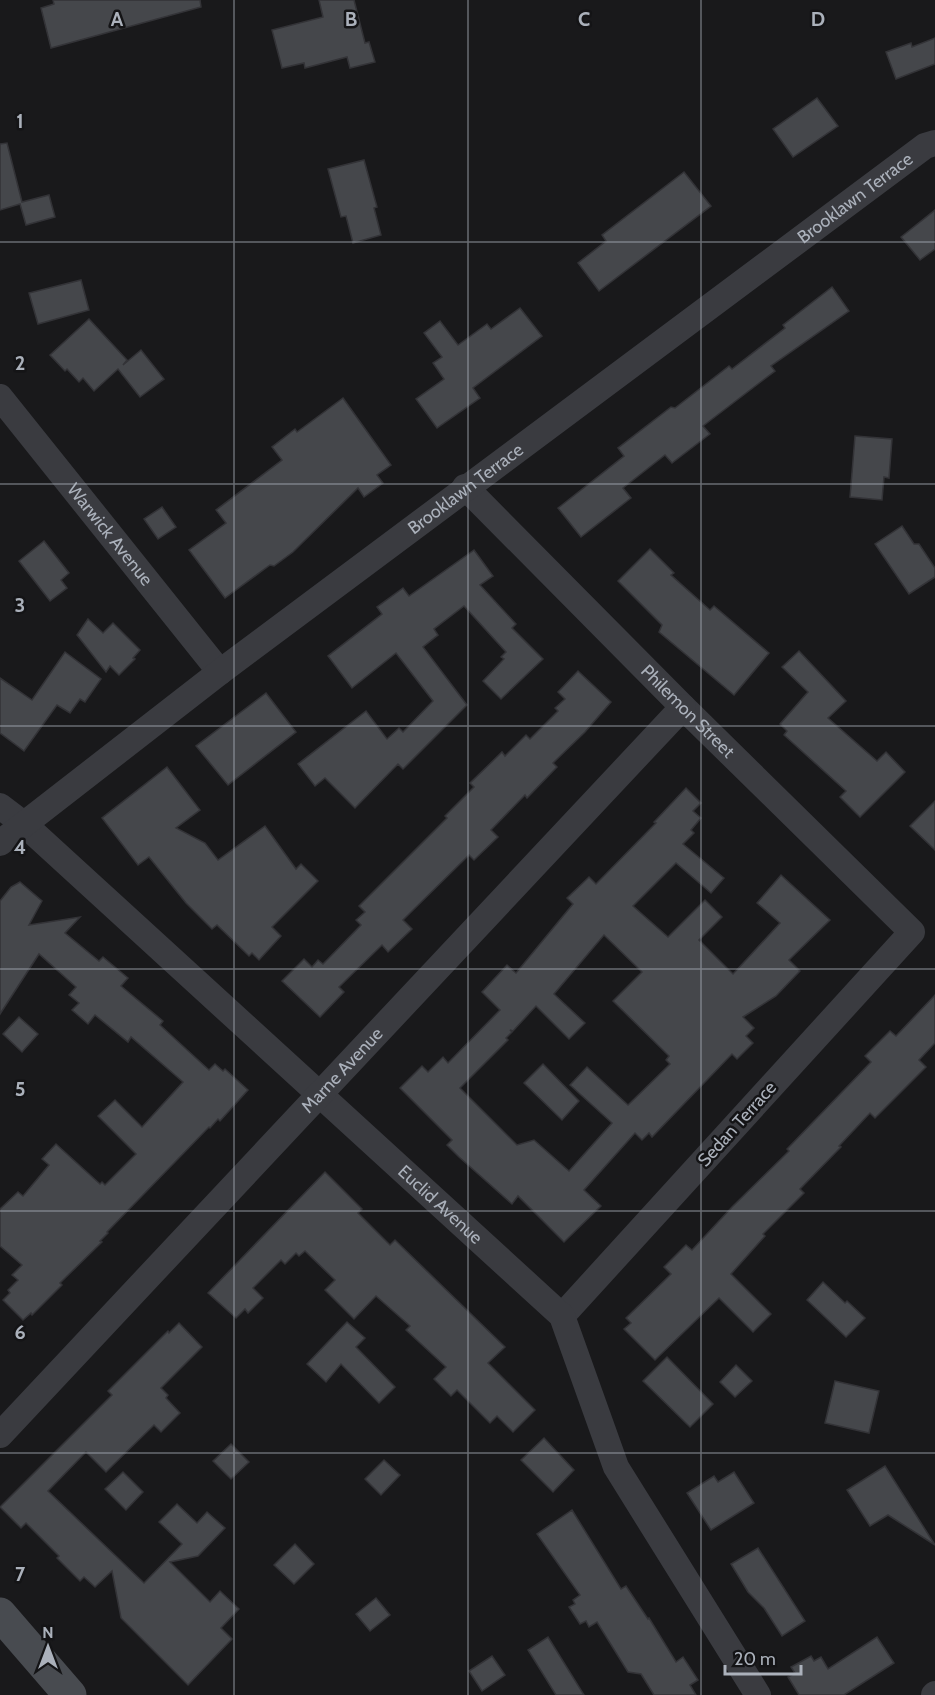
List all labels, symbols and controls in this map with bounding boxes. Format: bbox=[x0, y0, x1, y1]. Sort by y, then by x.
text: A bbox=[111, 7, 124, 31]
text: B bbox=[345, 7, 357, 31]
text: C bbox=[578, 7, 590, 31]
text: D bbox=[811, 7, 825, 31]
text: 1 bbox=[16, 109, 24, 133]
street label: Brooklawn Terrace bbox=[793, 148, 917, 248]
text: 2 bbox=[15, 351, 25, 375]
street label: Brooklawn Terrace bbox=[403, 439, 528, 539]
street label: Warwick Avenue bbox=[62, 479, 158, 590]
text: 3 bbox=[15, 593, 25, 617]
street label: Philemon Street bbox=[636, 660, 739, 762]
text: 4 bbox=[14, 835, 26, 859]
street label: Marne Avenue bbox=[297, 1023, 388, 1118]
text: 5 bbox=[15, 1077, 25, 1101]
street label: Sedan Terrace bbox=[693, 1077, 781, 1171]
street label: Euclid Avenue bbox=[393, 1161, 487, 1249]
text: 6 bbox=[14, 1320, 26, 1344]
text: 7 bbox=[15, 1562, 26, 1586]
north arrow bbox=[18, 1617, 78, 1677]
text: N bbox=[42, 1623, 54, 1642]
scale bar bbox=[725, 1638, 802, 1676]
text: 20 m bbox=[734, 1648, 776, 1670]

